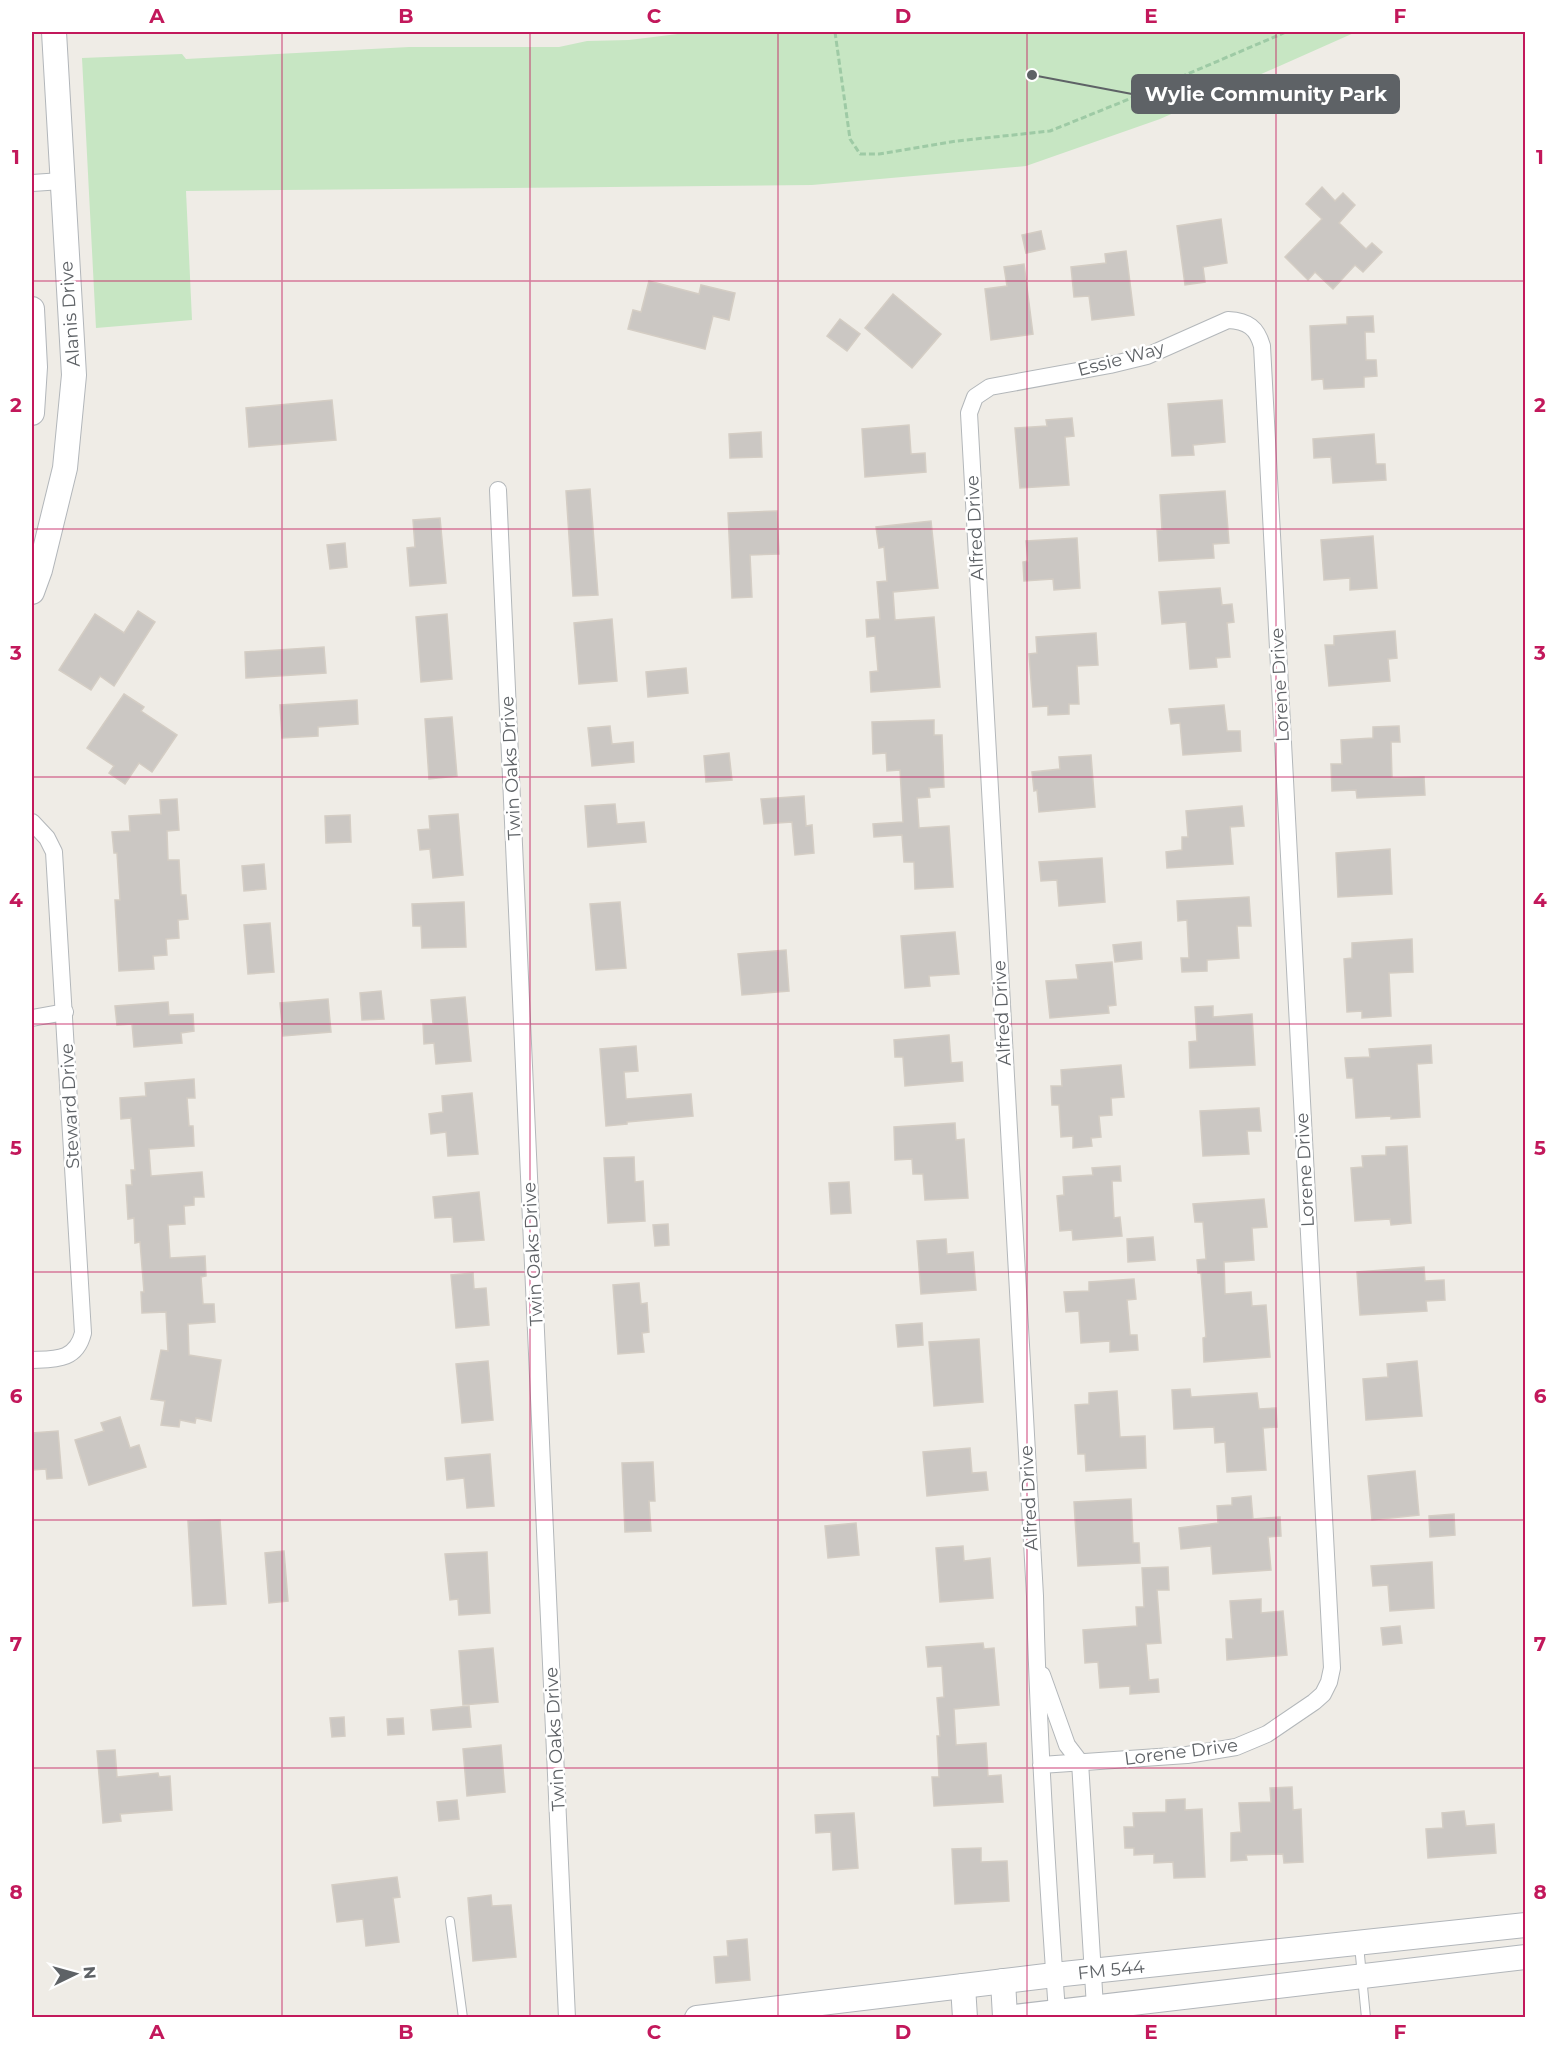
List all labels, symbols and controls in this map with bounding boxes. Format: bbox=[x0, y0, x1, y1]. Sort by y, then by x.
text: A bbox=[148, 4, 165, 28]
text: B bbox=[398, 4, 414, 28]
text: C bbox=[647, 4, 662, 28]
text: D bbox=[895, 4, 911, 28]
text: E bbox=[1144, 4, 1158, 28]
text: F bbox=[1394, 4, 1407, 28]
callout: Wylie Community Park bbox=[1132, 75, 1399, 113]
text: Wylie Community Park bbox=[1145, 82, 1388, 106]
text: 1 bbox=[12, 145, 20, 169]
text: 1 bbox=[1536, 145, 1544, 169]
street label: Alanis Drive bbox=[55, 260, 85, 368]
street label: Essie Way bbox=[1075, 337, 1167, 381]
text: 2 bbox=[10, 393, 22, 417]
text: 2 bbox=[1534, 393, 1546, 417]
street label: Alfred Drive bbox=[961, 474, 989, 581]
street label: Lorene Drive bbox=[1266, 627, 1294, 743]
text: 3 bbox=[9, 641, 22, 665]
text: 3 bbox=[1533, 641, 1546, 665]
street label: Twin Oaks Drive bbox=[496, 695, 526, 841]
text: 4 bbox=[9, 888, 23, 912]
text: 4 bbox=[1533, 888, 1547, 912]
street label: Alfred Drive bbox=[988, 959, 1016, 1066]
street label: Steward Drive bbox=[56, 1042, 84, 1169]
street label: Lorene Drive bbox=[1291, 1112, 1319, 1228]
text: 5 bbox=[10, 1136, 22, 1160]
text: 5 bbox=[1534, 1136, 1546, 1160]
street label: Twin Oaks Drive bbox=[518, 1181, 548, 1327]
text: 6 bbox=[10, 1384, 23, 1408]
text: 6 bbox=[1534, 1384, 1547, 1408]
street label: Alfred Drive bbox=[1015, 1444, 1043, 1551]
text: 7 bbox=[10, 1632, 22, 1656]
text: 7 bbox=[1534, 1632, 1546, 1656]
street label: Twin Oaks Drive bbox=[540, 1666, 570, 1812]
street label: Lorene Drive bbox=[1123, 1734, 1239, 1770]
text: 8 bbox=[9, 1880, 23, 1904]
text: 8 bbox=[1533, 1880, 1547, 1904]
north arrow bbox=[45, 1944, 105, 2004]
street label: FM 544 bbox=[1076, 1956, 1146, 1984]
text: N bbox=[79, 1965, 99, 1980]
text: A bbox=[148, 2020, 165, 2044]
text: B bbox=[398, 2020, 414, 2044]
text: C bbox=[647, 2020, 662, 2044]
text: D bbox=[895, 2020, 911, 2044]
text: E bbox=[1144, 2020, 1158, 2044]
text: F bbox=[1394, 2020, 1407, 2044]

